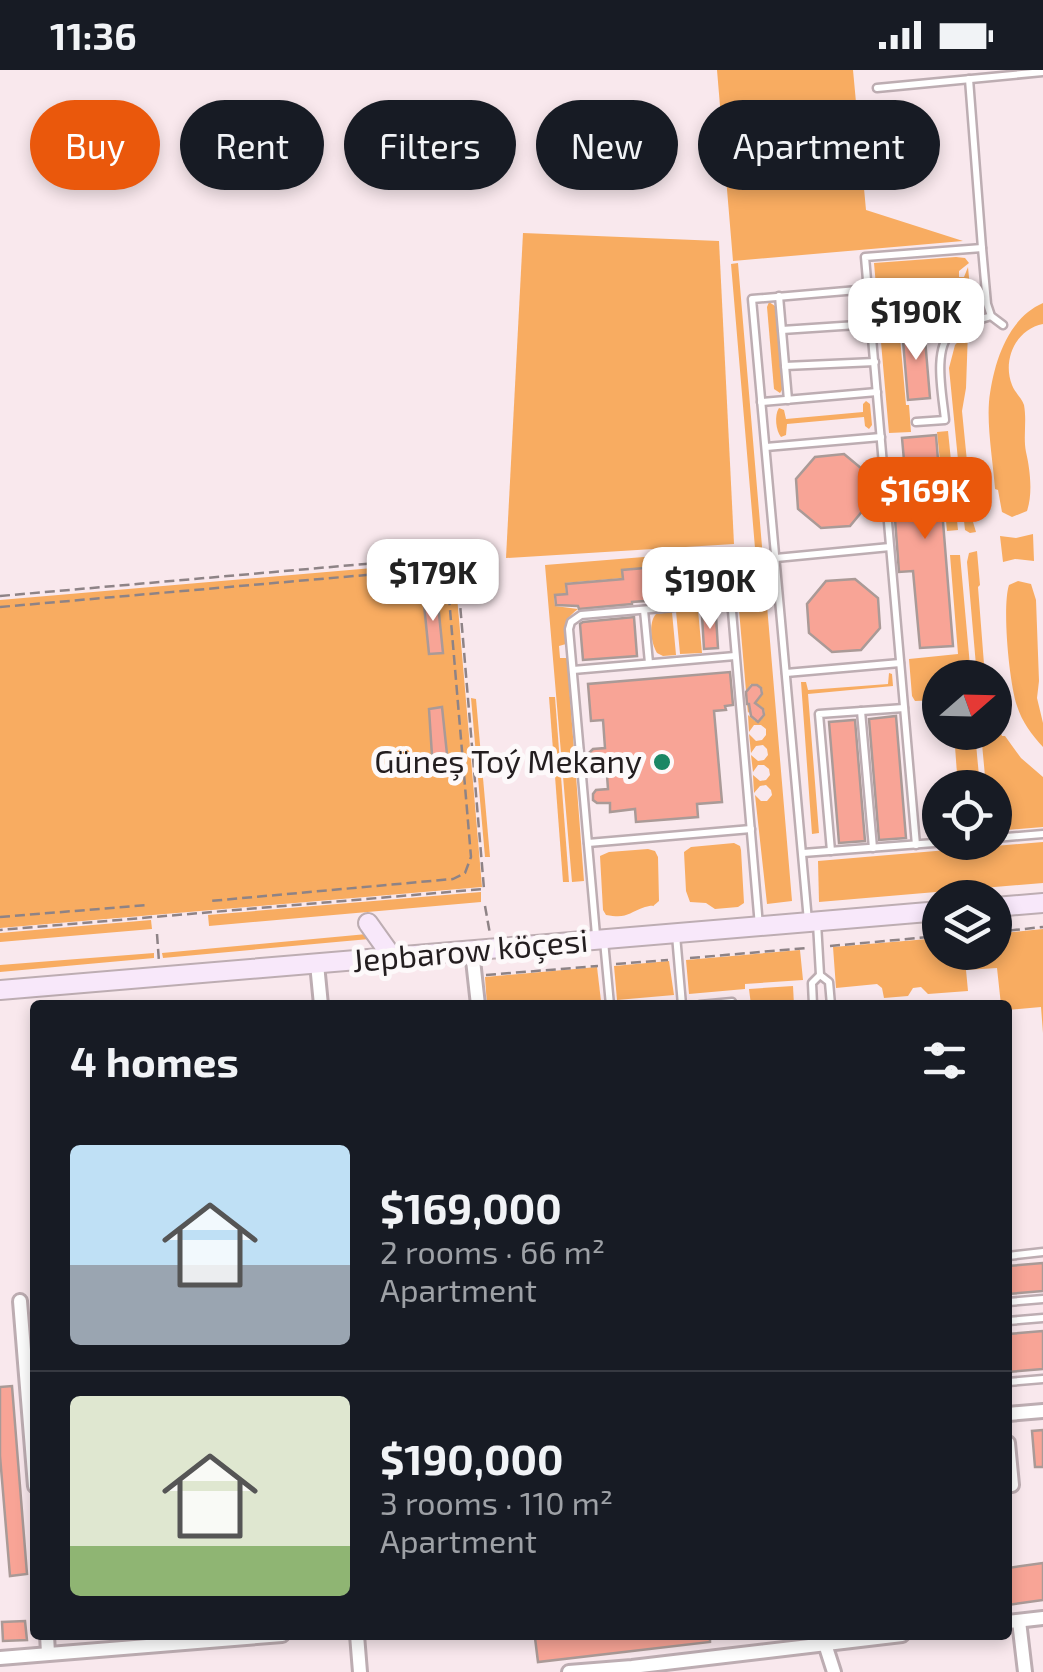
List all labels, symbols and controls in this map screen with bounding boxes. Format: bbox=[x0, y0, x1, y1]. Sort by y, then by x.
text: 11:36 bbox=[50, 12, 137, 58]
chip: Buy bbox=[30, 100, 160, 190]
chip: Rent bbox=[180, 100, 324, 190]
chip: Filters bbox=[344, 100, 516, 190]
chip: New bbox=[536, 100, 678, 190]
chip: Apartment bbox=[698, 100, 940, 190]
pin: $190K bbox=[846, 278, 986, 363]
text: $190K bbox=[870, 291, 962, 329]
pin: $169K bbox=[855, 457, 995, 542]
text: $169K bbox=[880, 470, 970, 508]
pin: $179K bbox=[363, 539, 503, 624]
pin: $190K bbox=[640, 547, 780, 632]
text: $179K bbox=[389, 552, 477, 590]
text: $190K bbox=[664, 560, 756, 598]
north arrow bbox=[922, 660, 1012, 750]
map controls bbox=[922, 660, 1012, 970]
place label: Güneş Toý Mekany bbox=[374, 741, 642, 781]
marker: Güneş Toý Mekany bbox=[651, 751, 673, 773]
button: locate bbox=[922, 770, 1012, 860]
button: layers bbox=[922, 880, 1012, 970]
street label: Jepbarow köçesi bbox=[350, 920, 589, 980]
icon: filters bbox=[917, 1033, 972, 1088]
text: 4 homes bbox=[70, 1035, 239, 1085]
text: $169,000 bbox=[380, 1182, 562, 1232]
icon: home bbox=[150, 1185, 270, 1305]
text: 2 rooms · 66 m² bbox=[380, 1232, 605, 1270]
text: Apartment bbox=[380, 1270, 537, 1308]
text: $190,000 bbox=[380, 1433, 563, 1483]
icon: home bbox=[150, 1436, 270, 1556]
text: 3 rooms · 110 m² bbox=[380, 1483, 613, 1521]
text: Apartment bbox=[380, 1521, 537, 1559]

